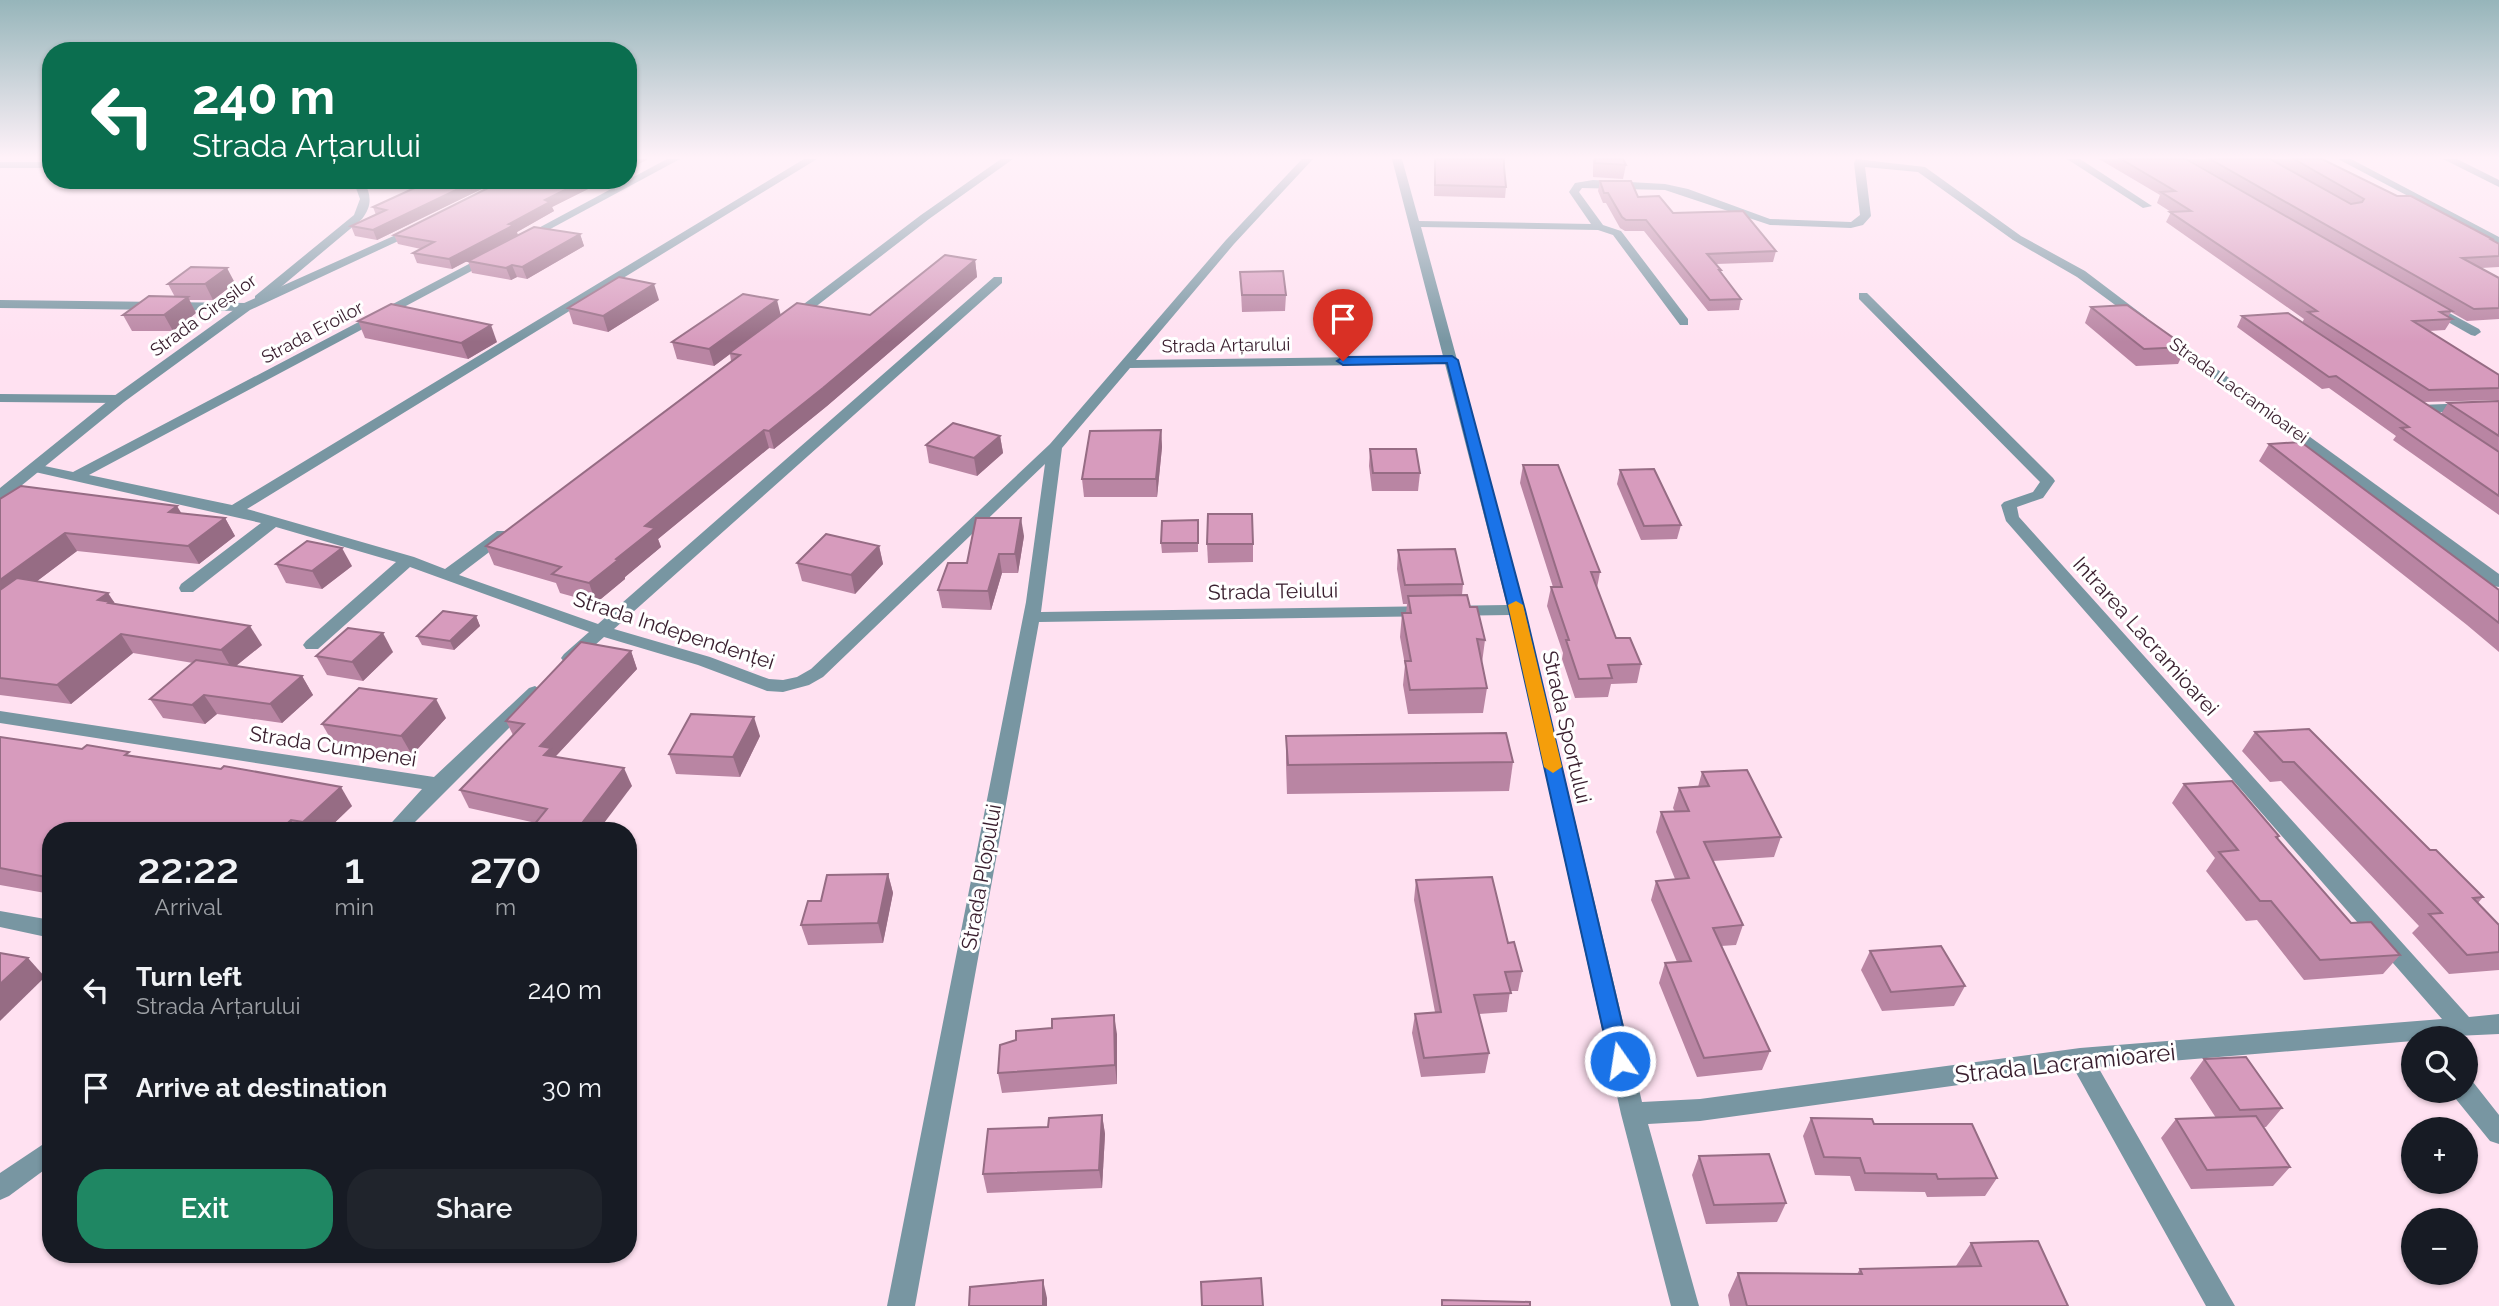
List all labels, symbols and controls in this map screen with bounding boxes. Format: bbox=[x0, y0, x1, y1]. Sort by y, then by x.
text: 240 m bbox=[192, 68, 335, 125]
icon: left bbox=[77, 70, 168, 161]
text: Strada Arțarului bbox=[192, 127, 421, 164]
street label: Strada Cireșilor bbox=[146, 269, 261, 360]
pin bbox=[1313, 289, 1373, 361]
street label: Strada Eroilor bbox=[258, 296, 367, 368]
icon: arrive bbox=[1324, 300, 1362, 338]
street label: Strada Arțarului bbox=[1161, 333, 1291, 357]
street label: Strada Lacramioarei bbox=[2166, 333, 2312, 447]
street label: Intrarea Lacramioarei bbox=[2068, 551, 2224, 721]
street label: Strada Teiului bbox=[1208, 577, 1338, 605]
street label: Strada Independenței bbox=[570, 586, 778, 674]
street label: Strada Sportului bbox=[1537, 648, 1597, 806]
street label: Strada Cumpenei bbox=[248, 720, 418, 772]
street label: Strada Plopului bbox=[956, 802, 1006, 952]
text: 22:22 bbox=[137, 844, 239, 893]
text: 1 bbox=[344, 844, 364, 893]
text: 270 bbox=[470, 844, 542, 893]
text: Arrival bbox=[155, 893, 222, 920]
text: min bbox=[335, 893, 374, 920]
text: m bbox=[495, 893, 516, 920]
text: Turn left bbox=[136, 962, 242, 992]
icon: left bbox=[77, 971, 115, 1009]
text: 240 m bbox=[528, 975, 602, 1005]
text: Strada Arțarului bbox=[136, 992, 301, 1019]
position arrow bbox=[1583, 1024, 1657, 1098]
map controls bbox=[2401, 1026, 2478, 1285]
button: search bbox=[2401, 1026, 2478, 1103]
street label: Strada Lacramioarei bbox=[1953, 1037, 2177, 1089]
icon: arrive bbox=[77, 1069, 115, 1107]
text: Arrive at destination bbox=[136, 1073, 387, 1103]
text: 30 m bbox=[542, 1073, 602, 1103]
button: + bbox=[2401, 1117, 2478, 1194]
button: Exit bbox=[77, 1169, 333, 1249]
button: Share bbox=[347, 1169, 602, 1249]
button: − bbox=[2401, 1208, 2478, 1285]

